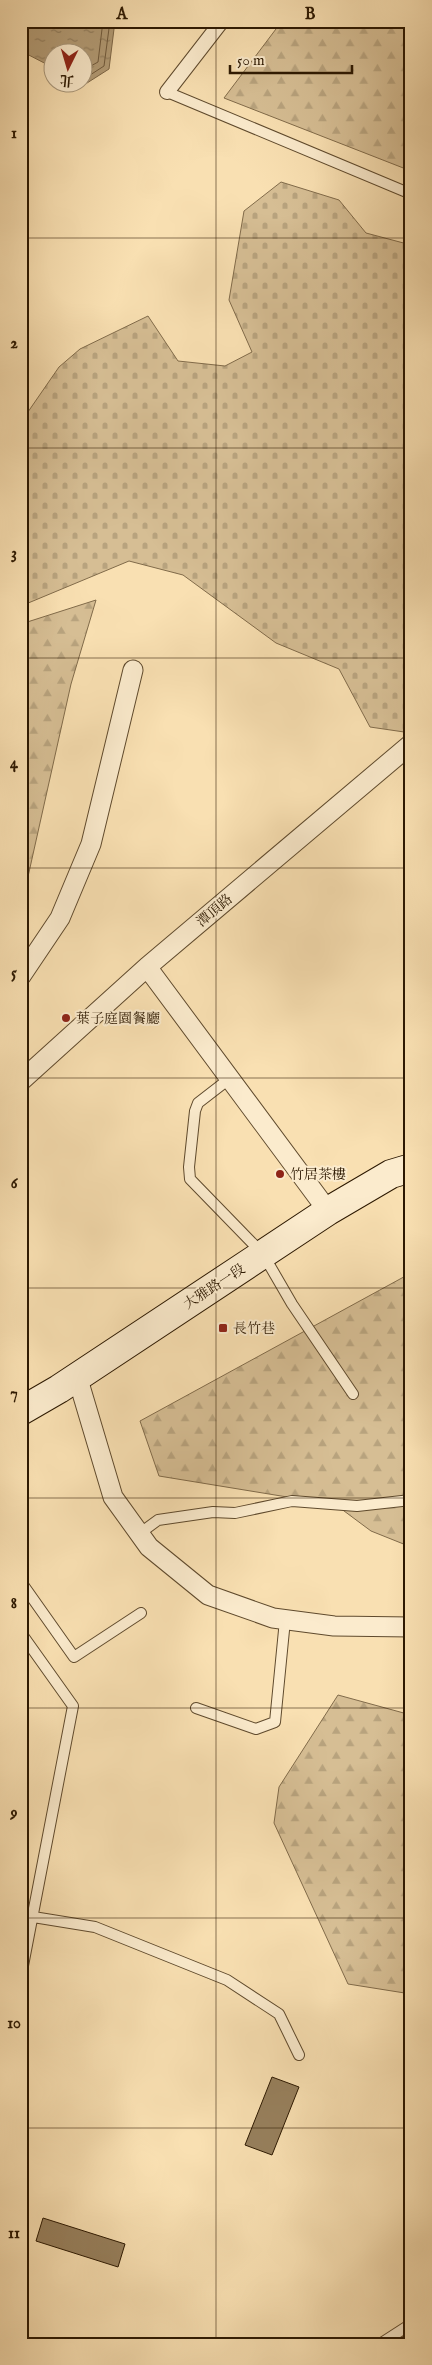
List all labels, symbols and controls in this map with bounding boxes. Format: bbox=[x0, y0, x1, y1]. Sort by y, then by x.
text: A bbox=[116, 5, 129, 25]
text: B bbox=[305, 5, 316, 25]
north arrow bbox=[42, 42, 92, 92]
scale bar bbox=[230, 42, 352, 74]
text: 50 m bbox=[237, 51, 265, 70]
text: 北 bbox=[59, 70, 75, 90]
text: 1 bbox=[11, 124, 17, 144]
text: 2 bbox=[10, 334, 18, 354]
text: 3 bbox=[11, 544, 17, 564]
text: 4 bbox=[10, 754, 19, 774]
street label: 潭頂路 bbox=[193, 890, 237, 931]
text: 5 bbox=[11, 964, 17, 984]
place label: 葉子庭園餐廳 bbox=[76, 1010, 160, 1028]
marker: 葉子庭園餐廳 bbox=[60, 1012, 72, 1024]
place label: 竹居茶樓 bbox=[290, 1166, 346, 1184]
marker: 竹居茶樓 bbox=[274, 1168, 286, 1180]
text: 6 bbox=[11, 1174, 19, 1194]
street label: 大雅路一段 bbox=[180, 1260, 249, 1313]
place label: 長竹巷 bbox=[233, 1320, 275, 1338]
marker: 長竹巷 bbox=[217, 1322, 229, 1334]
text: 7 bbox=[10, 1384, 18, 1404]
text: 8 bbox=[11, 1594, 17, 1614]
text: 9 bbox=[10, 1804, 18, 1824]
text: 10 bbox=[7, 2014, 21, 2034]
text: 11 bbox=[8, 2224, 20, 2244]

